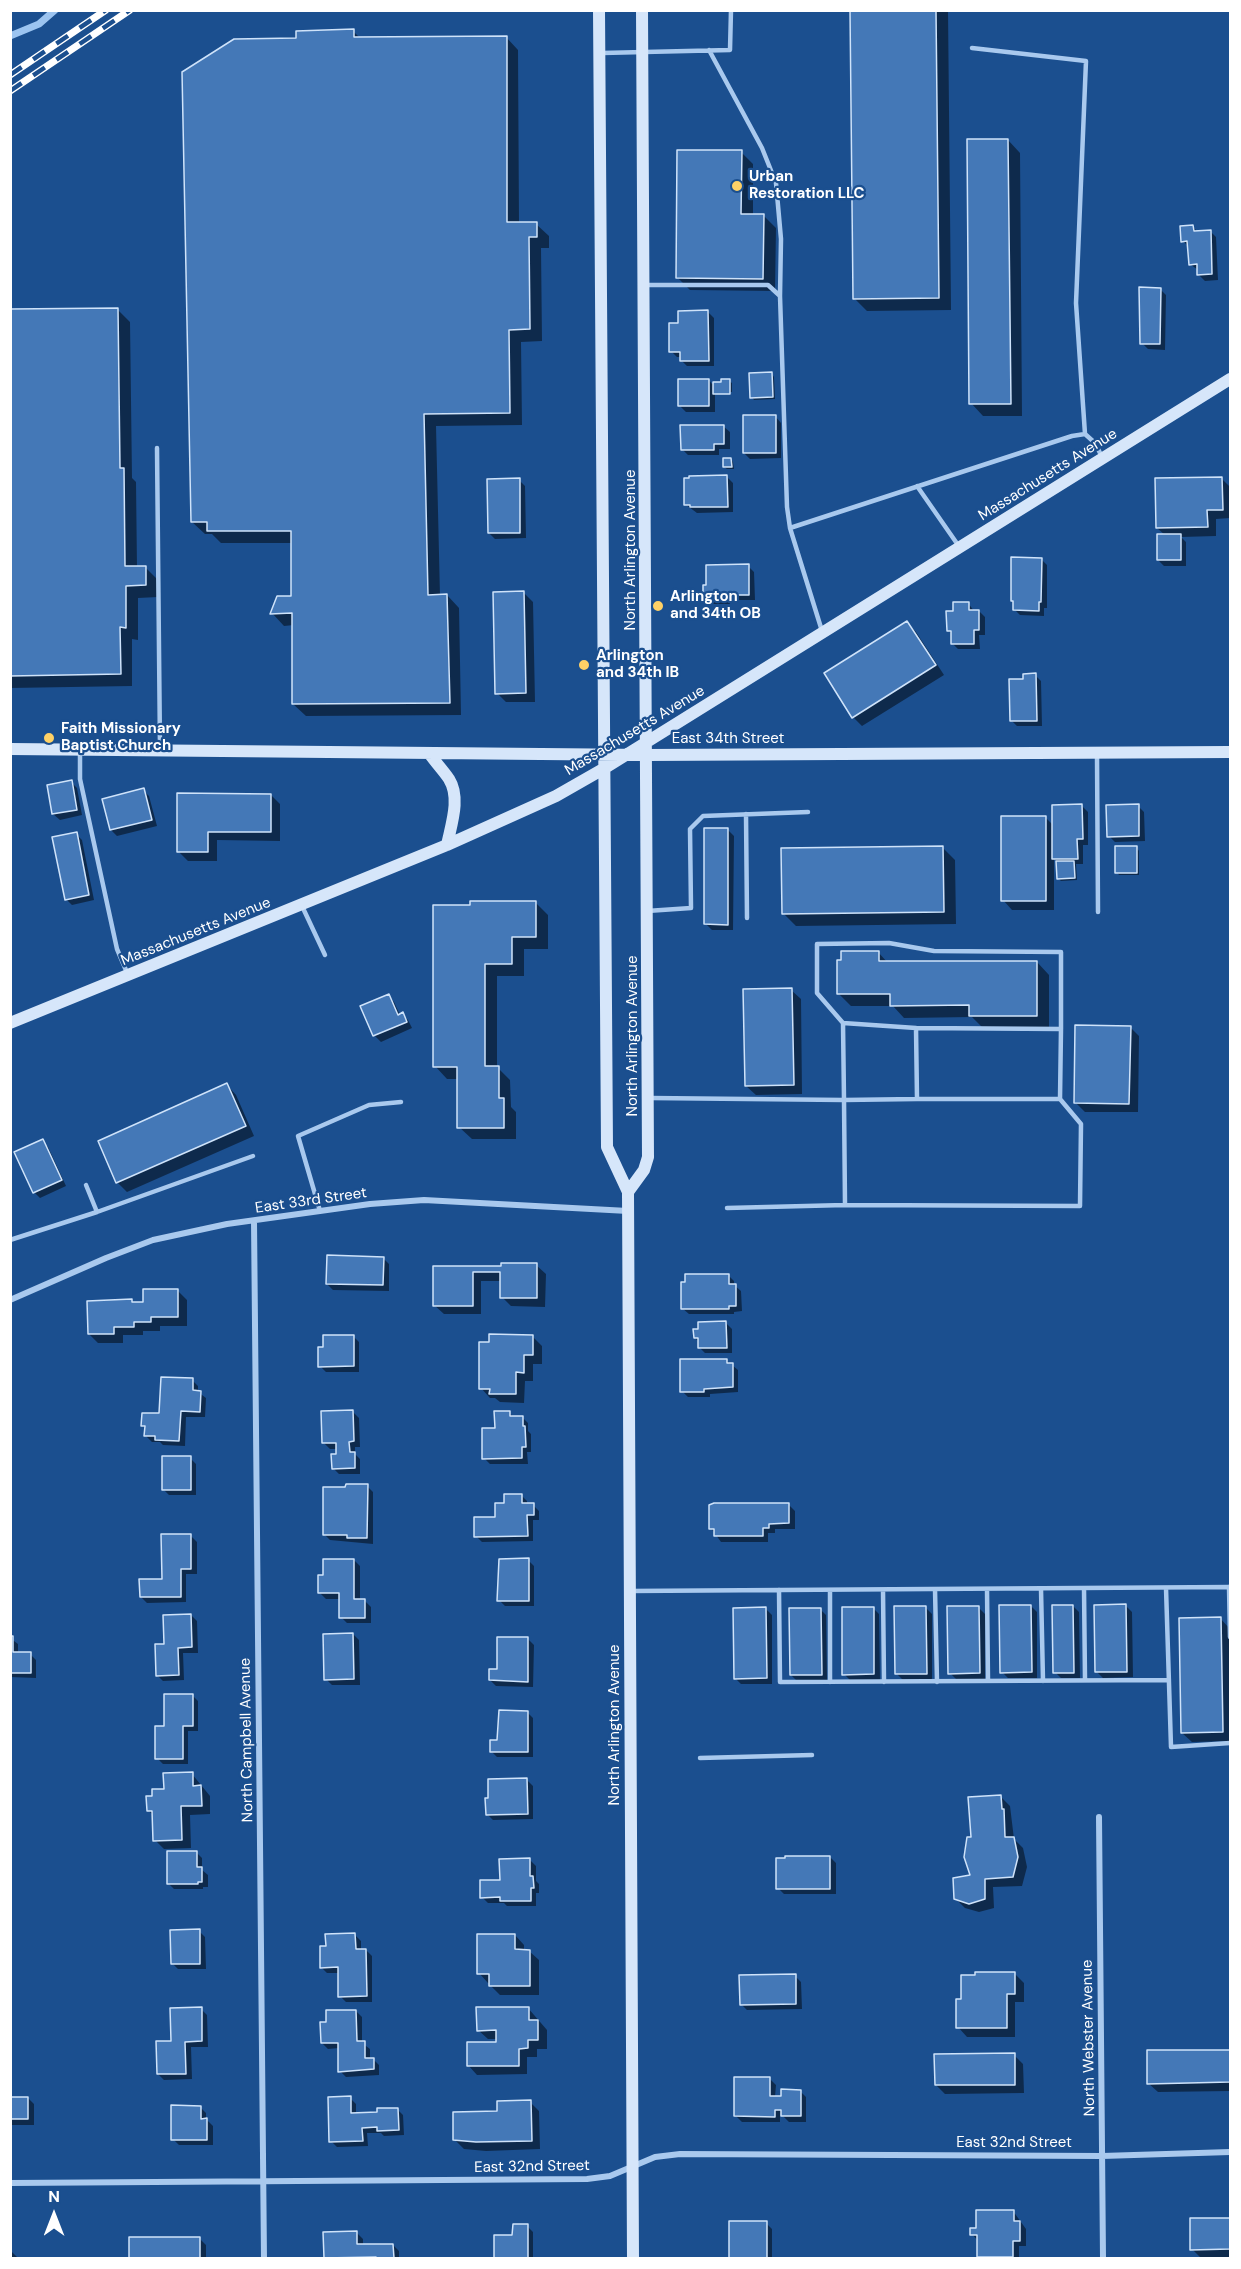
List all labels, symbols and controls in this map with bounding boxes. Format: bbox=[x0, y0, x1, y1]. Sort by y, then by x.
place label: Urban Restoration LLC bbox=[749, 168, 865, 203]
marker: Urban Restoration LLC bbox=[730, 179, 744, 193]
street label: Massachusetts Avenue bbox=[975, 425, 1121, 525]
street label: North Arlington Avenue bbox=[622, 470, 640, 630]
place label: Arlington and 34th OB bbox=[670, 588, 761, 623]
marker: Arlington and 34th OB bbox=[651, 599, 665, 613]
place label: Arlington and 34th IB bbox=[596, 647, 679, 682]
marker: Arlington and 34th IB bbox=[577, 658, 591, 672]
street label: Massachusetts Avenue bbox=[562, 682, 708, 780]
place label: Faith Missionary Baptist Church bbox=[61, 720, 181, 755]
street label: East 34th Street bbox=[672, 730, 784, 748]
marker: Faith Missionary Baptist Church bbox=[42, 731, 56, 745]
street label: Massachusetts Avenue bbox=[119, 894, 273, 970]
street label: North Arlington Avenue bbox=[624, 956, 642, 1116]
street label: East 33rd Street bbox=[254, 1184, 368, 1218]
street label: North Arlington Avenue bbox=[606, 1645, 624, 1805]
street label: North Campbell Avenue bbox=[237, 1658, 257, 1822]
street label: North Webster Avenue bbox=[1079, 1959, 1099, 2117]
street label: East 32nd Street bbox=[956, 2134, 1072, 2152]
street label: East 32nd Street bbox=[474, 2157, 590, 2177]
north arrow bbox=[24, 2185, 84, 2245]
text: N bbox=[48, 2186, 60, 2207]

